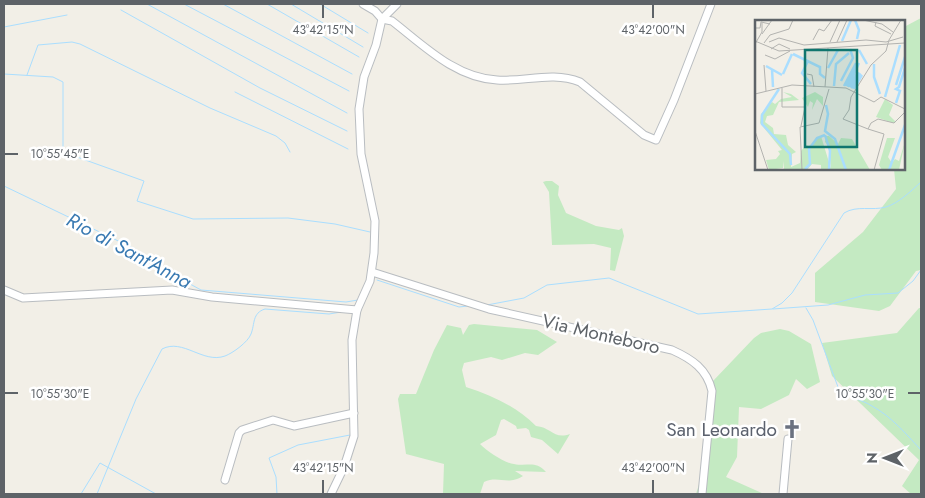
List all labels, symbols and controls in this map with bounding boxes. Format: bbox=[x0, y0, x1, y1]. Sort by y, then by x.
inset map bbox=[755, 20, 905, 170]
text: 43°42'15"N bbox=[292, 21, 354, 39]
text: 43°42'00"N bbox=[621, 21, 685, 39]
text: 10°55'45"E bbox=[31, 145, 89, 163]
water label: Rio di Sant'Anna bbox=[61, 206, 197, 296]
street label: Via Monteboro bbox=[539, 307, 663, 361]
text: 10°55'30"E bbox=[31, 385, 89, 403]
text: 10°55'30"E bbox=[836, 385, 894, 403]
place label: San Leonardo bbox=[666, 416, 777, 443]
church icon: San Leonardo bbox=[781, 418, 803, 440]
north arrow bbox=[860, 433, 910, 483]
text: N bbox=[862, 452, 882, 464]
text: 43°42'15"N bbox=[292, 459, 354, 477]
text: 43°42'00"N bbox=[621, 459, 685, 477]

